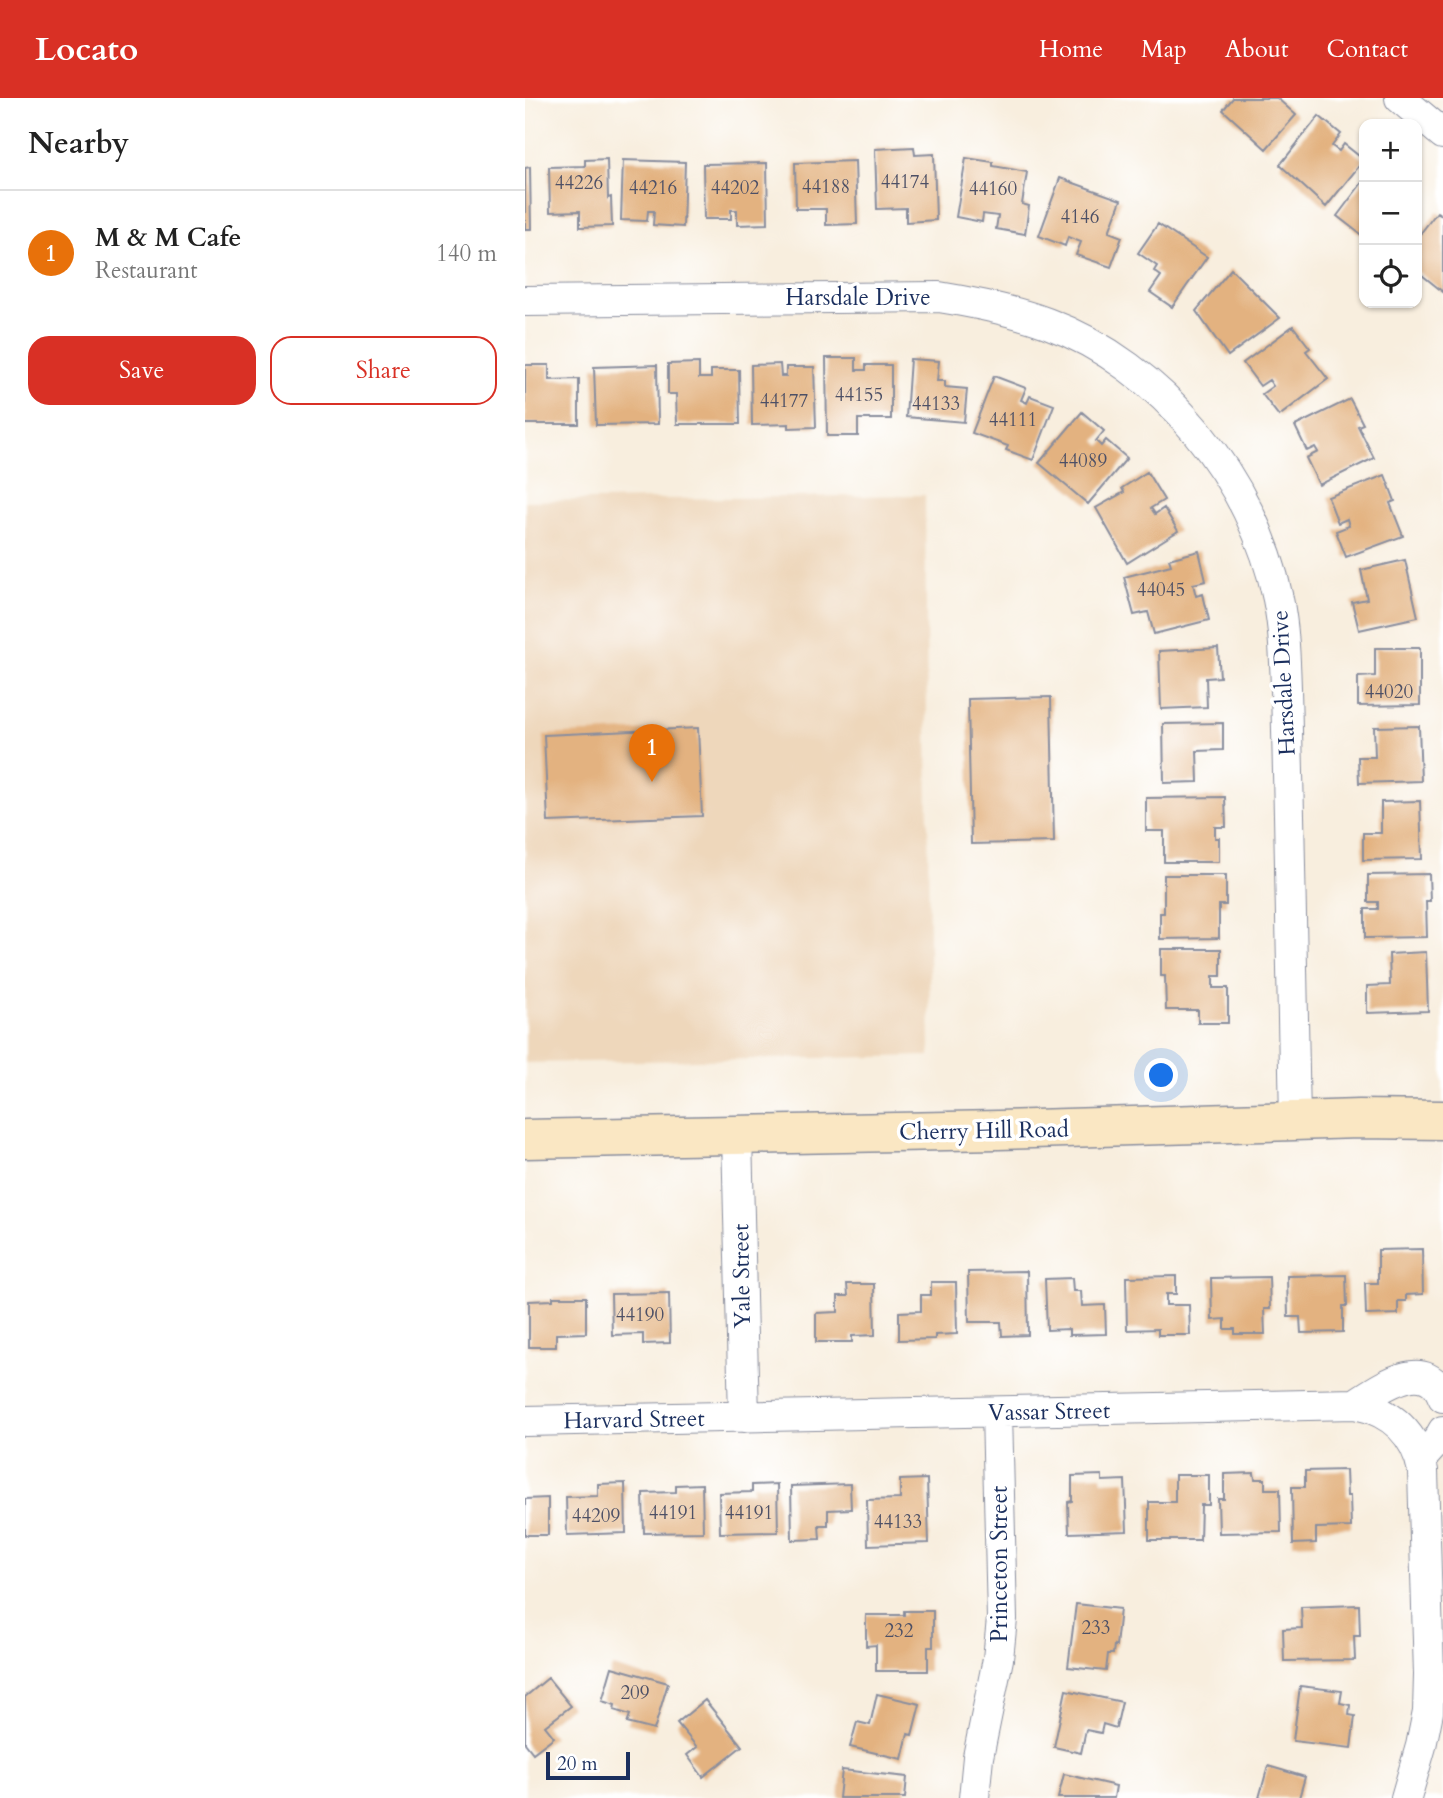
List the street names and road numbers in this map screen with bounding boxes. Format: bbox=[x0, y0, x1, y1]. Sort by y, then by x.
street label: Harsdale Drive bbox=[785, 282, 931, 313]
street label: Harsdale Drive bbox=[1264, 609, 1303, 756]
street label: Cherry Hill Road bbox=[899, 1114, 1070, 1147]
street label: Yale Street bbox=[725, 1223, 758, 1329]
street label: Vassar Street bbox=[988, 1395, 1110, 1428]
street label: Harvard Street bbox=[563, 1403, 705, 1436]
street label: Princeton Street bbox=[984, 1486, 1015, 1642]

